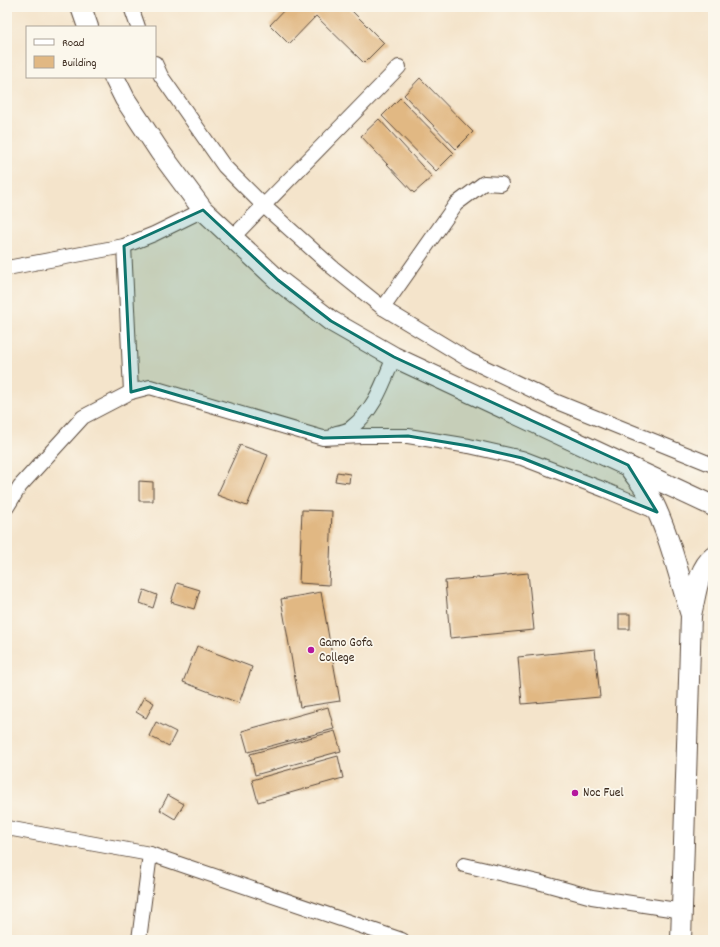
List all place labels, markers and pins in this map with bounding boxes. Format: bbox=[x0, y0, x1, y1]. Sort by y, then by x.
place label: Gamo Gofa College bbox=[319, 634, 373, 668]
marker: Gamo Gofa College bbox=[306, 645, 316, 655]
place label: Noc Fuel bbox=[583, 784, 624, 803]
marker: Noc Fuel bbox=[570, 788, 580, 798]

